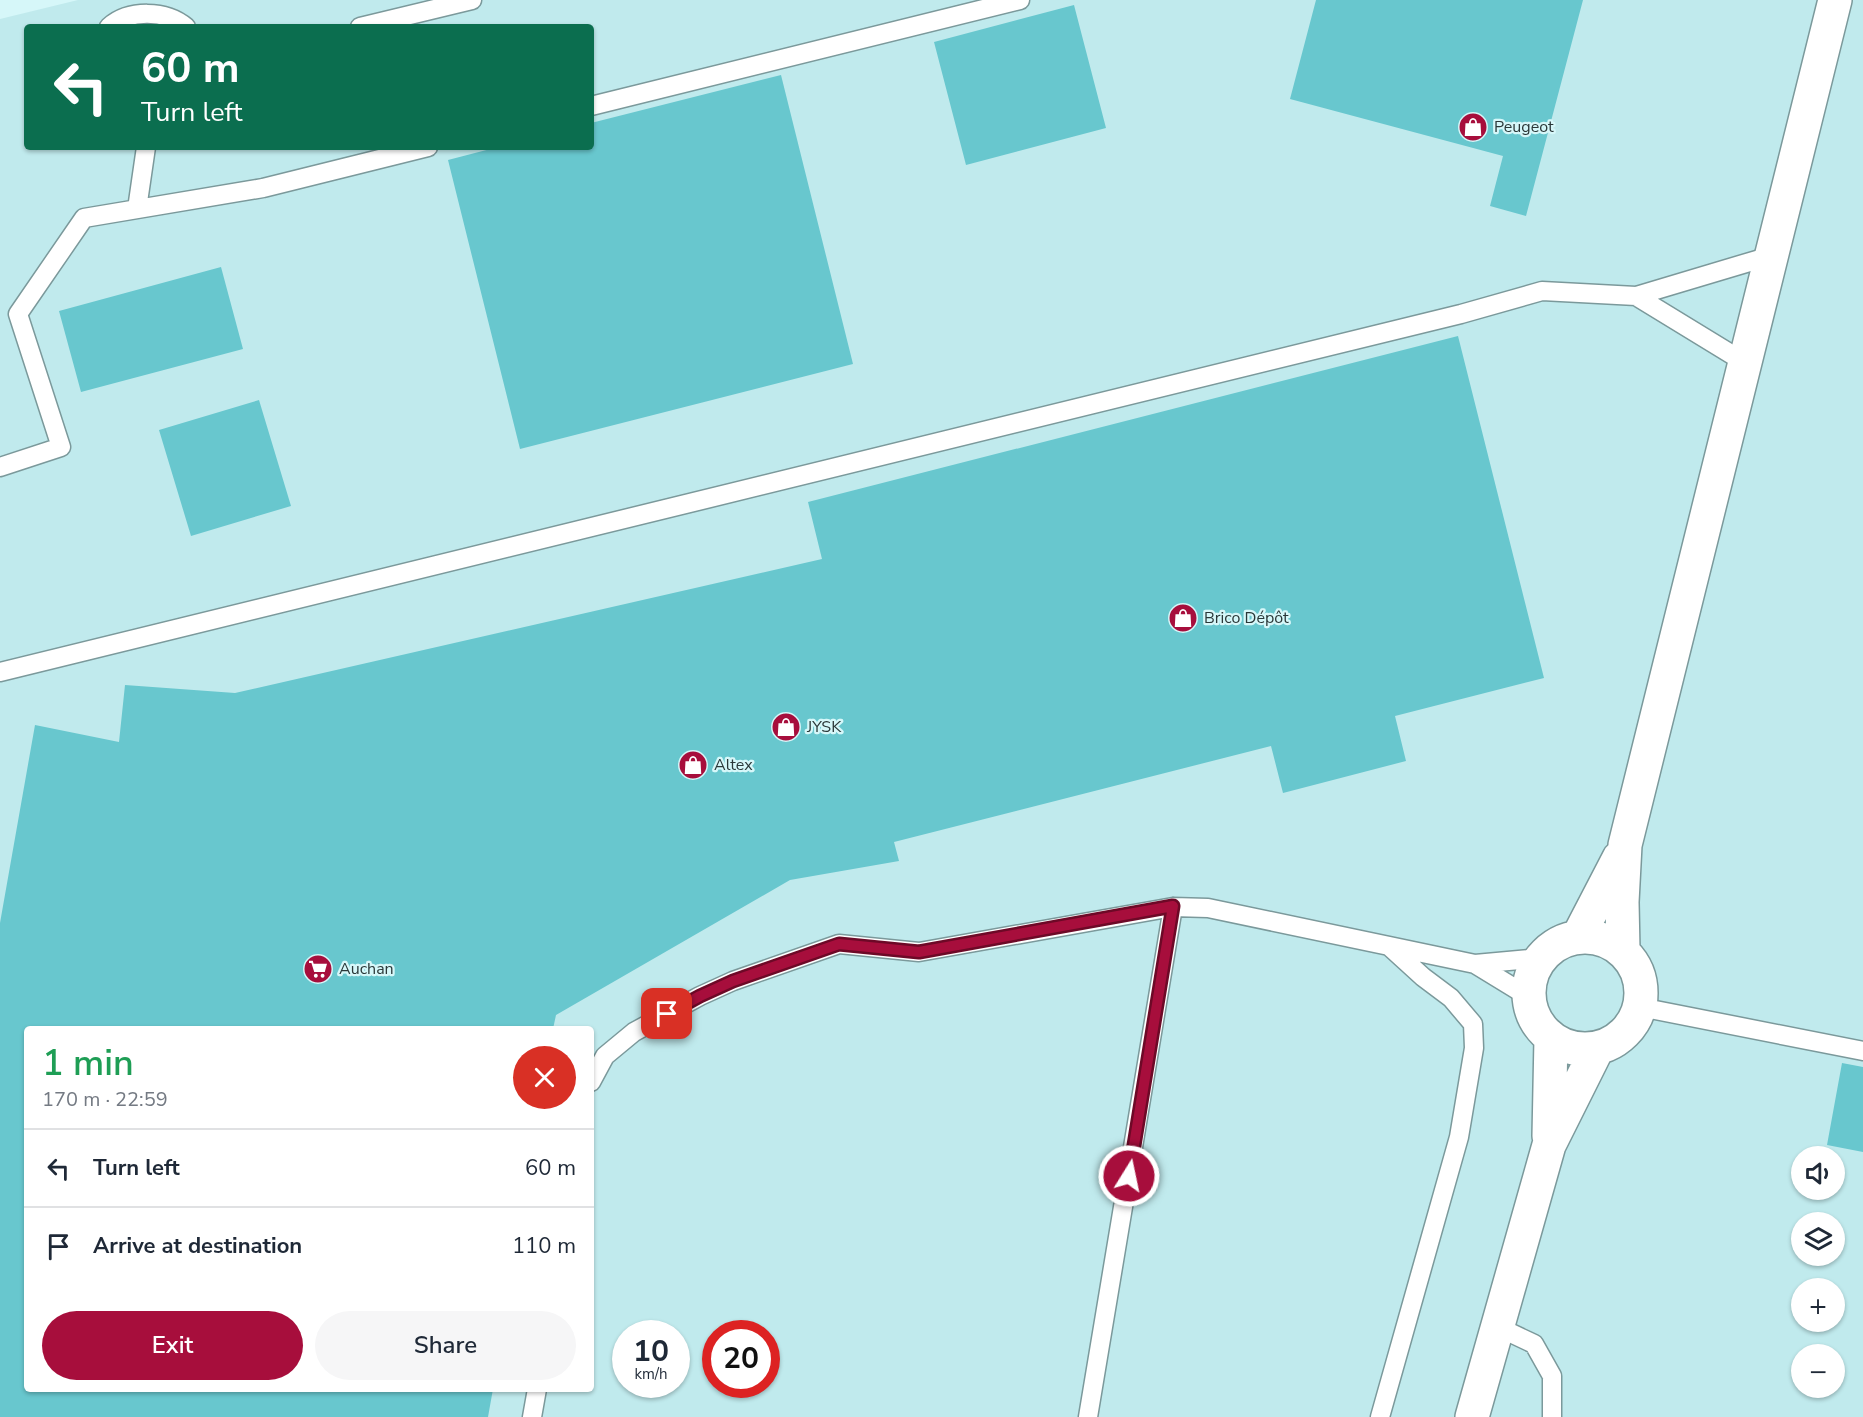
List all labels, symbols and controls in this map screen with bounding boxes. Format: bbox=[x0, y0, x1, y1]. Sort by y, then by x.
text: 60 m bbox=[141, 40, 240, 97]
icon: left bbox=[42, 48, 120, 126]
text: Turn left bbox=[141, 94, 242, 131]
shop icon: Peugeot bbox=[1457, 111, 1489, 143]
place label: Peugeot bbox=[1494, 116, 1554, 138]
shop icon: Brico Dépôt bbox=[1167, 602, 1199, 634]
place label: Brico Dépôt bbox=[1204, 607, 1289, 629]
shop icon: JYSK bbox=[770, 711, 802, 743]
place label: JYSK bbox=[806, 716, 842, 738]
shop icon: Altex bbox=[677, 749, 709, 781]
place label: Altex bbox=[714, 754, 753, 776]
supermarket icon: Auchan bbox=[302, 953, 334, 985]
place label: Auchan bbox=[339, 958, 394, 980]
pin bbox=[641, 988, 692, 1039]
icon: arrive bbox=[650, 997, 683, 1030]
text: 1 min bbox=[42, 1039, 134, 1088]
button: close bbox=[513, 1046, 576, 1109]
text: 170 m · 22:59 bbox=[42, 1086, 168, 1113]
position arrow bbox=[1097, 1144, 1161, 1208]
map controls bbox=[1791, 1146, 1845, 1398]
button: sound bbox=[1791, 1146, 1845, 1200]
icon: left bbox=[42, 1152, 75, 1185]
text: Turn left bbox=[93, 1153, 180, 1183]
text: 60 m bbox=[525, 1153, 576, 1183]
button: layers bbox=[1791, 1212, 1845, 1266]
icon: arrive bbox=[42, 1230, 75, 1263]
text: Arrive at destination bbox=[93, 1231, 302, 1261]
text: 110 m bbox=[512, 1231, 576, 1261]
button: + bbox=[1791, 1278, 1845, 1332]
button: Exit bbox=[42, 1311, 303, 1380]
button: Share bbox=[315, 1311, 576, 1380]
speed limit sign: 20 bbox=[702, 1320, 780, 1398]
text: 10 bbox=[633, 1331, 669, 1372]
button: − bbox=[1791, 1344, 1845, 1398]
text: km/h bbox=[634, 1364, 668, 1384]

